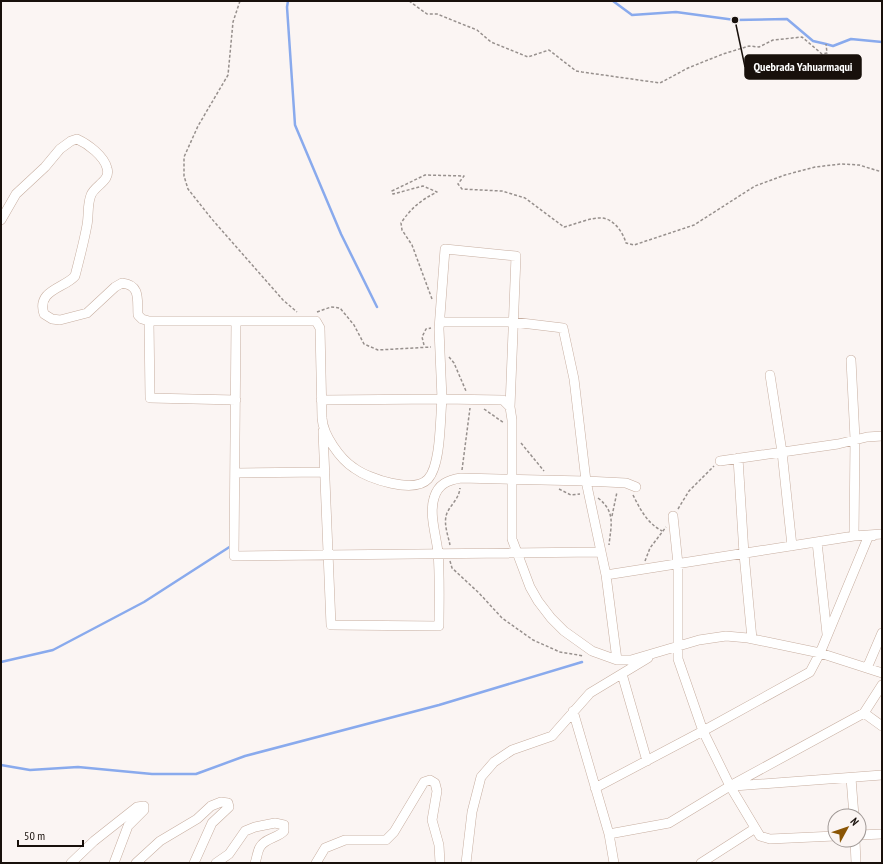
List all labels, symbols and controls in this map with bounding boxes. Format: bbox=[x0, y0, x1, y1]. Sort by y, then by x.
callout: Quebrada Yahuarmaqui bbox=[745, 55, 861, 79]
text: Quebrada Yahuarmaqui bbox=[753, 59, 853, 74]
north arrow bbox=[827, 808, 867, 848]
text: N bbox=[847, 815, 862, 828]
scale bar bbox=[18, 822, 83, 848]
text: 50 m bbox=[24, 828, 45, 843]

